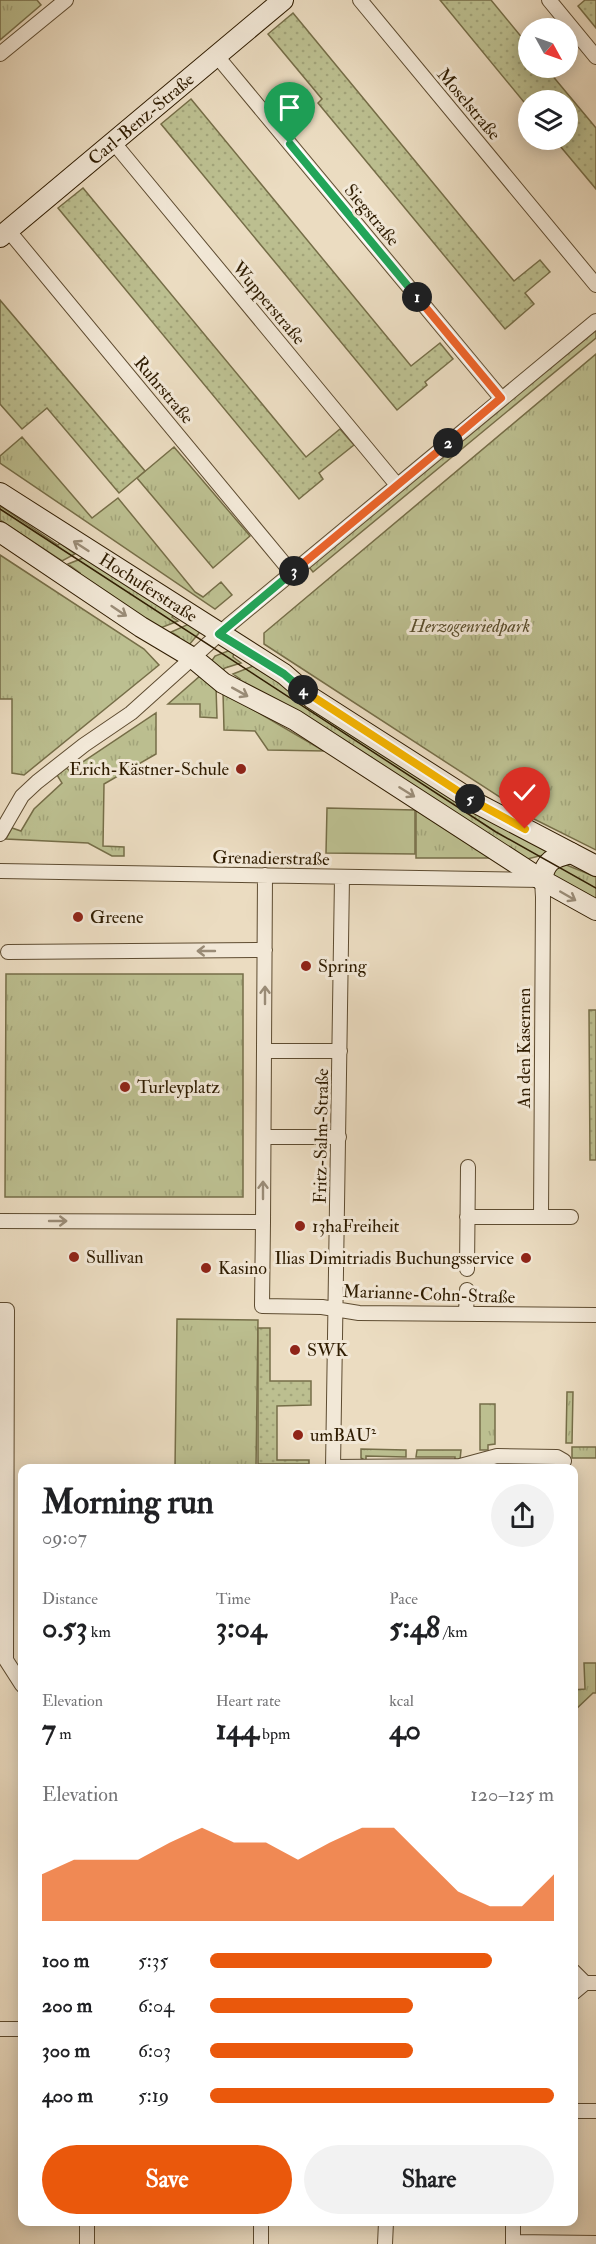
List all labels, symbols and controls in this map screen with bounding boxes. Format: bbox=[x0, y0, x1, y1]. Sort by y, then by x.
north arrow bbox=[518, 18, 578, 78]
map controls bbox=[518, 18, 578, 150]
street label: Moselstraße bbox=[432, 63, 506, 146]
street label: Carl-Benz-Straße bbox=[84, 68, 200, 170]
pin bbox=[264, 82, 315, 144]
button: layers bbox=[518, 90, 578, 150]
icon: arrive bbox=[273, 91, 306, 124]
street label: Siegstraße bbox=[339, 179, 405, 252]
street label: Wupperstraße bbox=[226, 256, 311, 350]
pin: 1 bbox=[402, 282, 432, 312]
text: 1 bbox=[414, 287, 420, 307]
street label: Ruhrstraße bbox=[129, 352, 199, 429]
pin: 2 bbox=[433, 428, 463, 458]
text: 2 bbox=[444, 433, 452, 453]
one-way arrow bbox=[73, 540, 90, 552]
street label: Hochuferstraße bbox=[95, 548, 202, 628]
pin: 3 bbox=[279, 556, 309, 586]
text: 3 bbox=[291, 561, 297, 581]
one-way arrow bbox=[110, 605, 126, 617]
park label: Herzogenriedpark bbox=[409, 615, 530, 638]
pin: 4 bbox=[288, 675, 318, 705]
text: 4 bbox=[299, 680, 307, 700]
one-way arrow bbox=[230, 687, 248, 698]
place label: Erich-Kästner-Schule bbox=[69, 758, 229, 781]
marker: Erich-Kästner-Schule bbox=[234, 762, 248, 776]
pin bbox=[499, 767, 550, 829]
icon: check bbox=[508, 776, 541, 809]
pin: 5 bbox=[455, 784, 485, 814]
one-way arrow bbox=[398, 786, 415, 799]
text: 5 bbox=[466, 789, 474, 809]
street label: Grenadierstraße bbox=[212, 846, 330, 871]
one-way arrow bbox=[559, 890, 576, 902]
place label: Greene bbox=[90, 906, 144, 929]
marker: Greene bbox=[71, 910, 85, 924]
one-way arrow bbox=[197, 945, 217, 957]
place label: Spring bbox=[318, 955, 368, 978]
marker: Spring bbox=[299, 959, 313, 973]
one-way arrow bbox=[259, 985, 270, 1005]
street label: An den Kasernen bbox=[513, 988, 536, 1109]
street label: Fritz-Salm-Straße bbox=[309, 1068, 334, 1204]
place label: Turleyplatz bbox=[137, 1076, 220, 1099]
marker: Turleyplatz bbox=[118, 1080, 132, 1094]
one-way arrow bbox=[257, 1180, 269, 1200]
one-way arrow bbox=[48, 1215, 68, 1227]
place label: 13haFreiheit bbox=[312, 1215, 400, 1238]
marker: 13haFreiheit bbox=[293, 1219, 307, 1233]
place label: Sullivan bbox=[86, 1246, 144, 1269]
place label: Ilias Dimitriadis Buchungsservice bbox=[274, 1247, 514, 1270]
marker: Sullivan bbox=[67, 1250, 81, 1264]
marker: Ilias Dimitriadis Buchungsservice bbox=[519, 1251, 533, 1265]
place label: Kasino bbox=[218, 1257, 267, 1280]
marker: Kasino bbox=[199, 1261, 213, 1275]
street label: Marianne-Cohn-Straße bbox=[342, 1280, 516, 1309]
place label: SWK bbox=[307, 1339, 348, 1362]
marker: SWK bbox=[288, 1343, 302, 1357]
place label: umBAU² bbox=[310, 1424, 377, 1447]
marker: umBAU² bbox=[291, 1428, 305, 1442]
text: Morning run bbox=[42, 1482, 214, 1523]
button: share bbox=[491, 1484, 554, 1547]
text: 09:07 bbox=[42, 1525, 87, 1550]
text: Distance bbox=[42, 1589, 98, 1609]
text: Time bbox=[216, 1589, 251, 1609]
text: Pace bbox=[389, 1589, 418, 1609]
text: 0.53 bbox=[42, 1609, 87, 1646]
text: 3:04 bbox=[216, 1609, 266, 1646]
text: 5:48 bbox=[389, 1609, 440, 1646]
text: km bbox=[87, 1622, 111, 1642]
text: /km bbox=[440, 1622, 468, 1642]
text: Elevation bbox=[42, 1691, 103, 1711]
text: Heart rate bbox=[216, 1691, 281, 1711]
text: kcal bbox=[389, 1691, 414, 1711]
text: 7 bbox=[42, 1711, 56, 1748]
text: 144 bbox=[216, 1711, 259, 1748]
text: 40 bbox=[389, 1711, 421, 1748]
text: m bbox=[56, 1724, 72, 1744]
text: bpm bbox=[259, 1724, 290, 1744]
text: Elevation bbox=[42, 1782, 118, 1807]
text: 120–125 m bbox=[471, 1782, 554, 1807]
text: 100 m bbox=[42, 1948, 89, 1973]
text: 5:35 bbox=[138, 1948, 168, 1973]
text: 200 m bbox=[42, 1993, 92, 2018]
text: 6:04 bbox=[138, 1993, 174, 2018]
text: 300 m bbox=[42, 2038, 90, 2063]
text: 6:03 bbox=[138, 2038, 171, 2063]
text: 400 m bbox=[42, 2083, 93, 2108]
text: 5:19 bbox=[138, 2083, 169, 2108]
button: Save bbox=[42, 2145, 292, 2214]
button: Share bbox=[304, 2145, 554, 2214]

